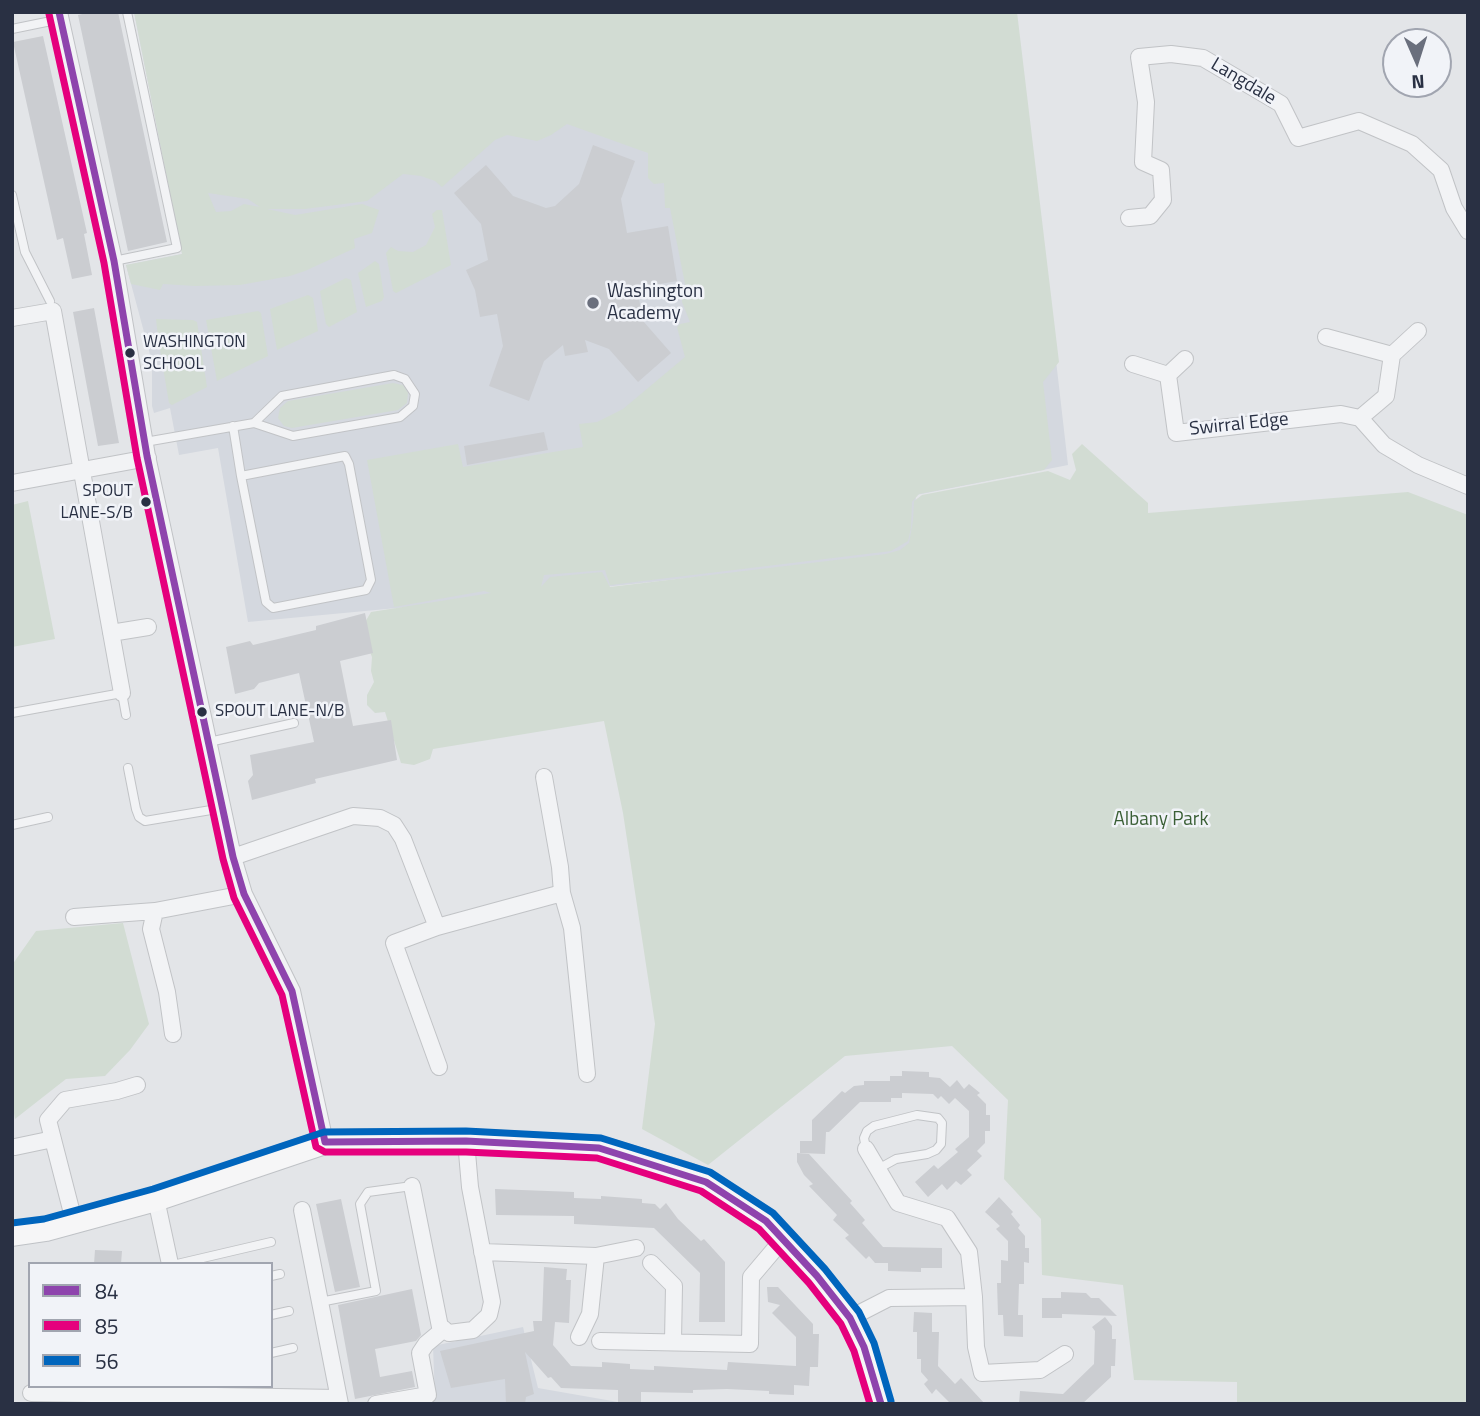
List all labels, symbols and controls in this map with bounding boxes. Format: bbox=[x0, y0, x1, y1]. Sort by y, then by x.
north arrow bbox=[1382, 28, 1452, 98]
street label: Langdale bbox=[1206, 54, 1280, 110]
text: N bbox=[1411, 68, 1425, 97]
place label: Washington Academy bbox=[607, 281, 703, 325]
marker: Washington Academy bbox=[585, 295, 601, 311]
place label: WASHINGTON SCHOOL bbox=[143, 333, 246, 373]
marker: WASHINGTON SCHOOL bbox=[123, 346, 137, 360]
street label: Swirral Edge bbox=[1188, 408, 1290, 442]
place label: SPOUT LANE-S/B bbox=[61, 482, 133, 522]
marker: SPOUT LANE-S/B bbox=[139, 495, 153, 509]
place label: SPOUT LANE-N/B bbox=[215, 702, 344, 722]
marker: SPOUT LANE-N/B bbox=[195, 705, 209, 719]
park label: Albany Park bbox=[1113, 809, 1209, 831]
legend bbox=[28, 1262, 273, 1388]
text: 84 bbox=[95, 1275, 119, 1307]
text: 85 bbox=[95, 1310, 119, 1342]
text: 56 bbox=[95, 1345, 119, 1377]

